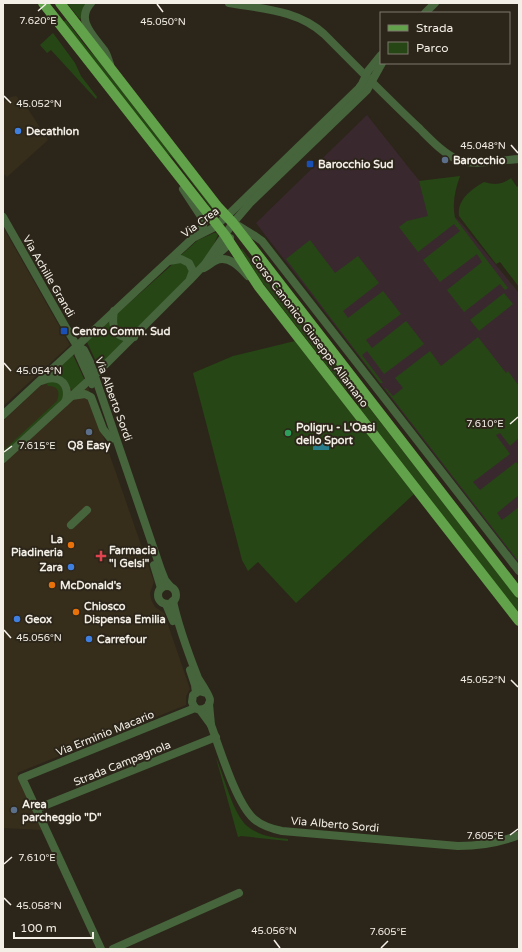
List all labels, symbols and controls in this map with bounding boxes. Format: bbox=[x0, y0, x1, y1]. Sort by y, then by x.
legend bbox=[380, 12, 510, 64]
text: 7.620°E bbox=[19, 15, 57, 27]
text: 45.050°N bbox=[140, 16, 186, 28]
text: Strada bbox=[416, 21, 453, 35]
text: Parco bbox=[416, 41, 449, 55]
text: 45.052°N bbox=[16, 98, 62, 110]
place label: Decathlon bbox=[26, 125, 80, 138]
marker: Decathlon bbox=[13, 126, 23, 136]
text: 45.048°N bbox=[460, 140, 506, 152]
place label: Barocchio bbox=[453, 154, 506, 167]
marker: Barocchio bbox=[440, 155, 450, 165]
place label: Barocchio Sud bbox=[318, 158, 394, 171]
marker: Barocchio Sud bbox=[305, 159, 315, 169]
street label: Via Crea bbox=[179, 204, 222, 240]
street label: Via Achille Grandi bbox=[20, 233, 77, 319]
street label: Corso Canonico Giuseppe Allamano bbox=[248, 253, 371, 410]
place label: Centro Comm. Sud bbox=[72, 325, 171, 338]
marker: Centro Comm. Sud bbox=[59, 326, 69, 336]
street label: Via Alberto Sordi bbox=[92, 355, 135, 443]
text: 45.054°N bbox=[16, 365, 62, 377]
text: 7.610°E bbox=[466, 418, 504, 430]
place label: Poligru - L'Oasi dello Sport bbox=[296, 421, 376, 448]
marker: Q8 Easy bbox=[84, 427, 94, 437]
marker: Poligru - L'Oasi dello Sport bbox=[283, 428, 293, 438]
place label: Q8 Easy bbox=[68, 439, 111, 453]
text: 7.615°E bbox=[18, 440, 56, 452]
place label: La Piadineria bbox=[11, 533, 63, 559]
marker: La Piadineria bbox=[66, 540, 76, 550]
place label: Farmacia "I Gelsi" bbox=[109, 544, 156, 570]
marker: Farmacia "I Gelsi" bbox=[96, 551, 106, 561]
place label: Zara bbox=[39, 561, 63, 574]
marker: Zara bbox=[66, 562, 76, 572]
place label: McDonald's bbox=[60, 579, 122, 592]
marker: McDonald's bbox=[47, 580, 57, 590]
place label: Chiosco Dispensa Emilia bbox=[84, 600, 166, 627]
marker: Chiosco Dispensa Emilia bbox=[71, 607, 81, 617]
place label: Geox bbox=[25, 613, 52, 626]
marker: Geox bbox=[12, 614, 22, 624]
text: 45.056°N bbox=[16, 632, 62, 644]
place label: Carrefour bbox=[97, 633, 148, 646]
marker: Carrefour bbox=[84, 634, 94, 644]
text: 45.052°N bbox=[460, 674, 506, 686]
street label: Via Erminio Macario bbox=[54, 708, 156, 759]
street label: Strada Campagnola bbox=[72, 738, 173, 789]
place label: Area parcheggio "D" bbox=[22, 798, 102, 825]
marker: Area parcheggio "D" bbox=[9, 805, 19, 815]
street label: Via Alberto Sordi bbox=[290, 814, 380, 835]
text: 7.605°E bbox=[466, 830, 504, 842]
text: 7.610°E bbox=[18, 852, 56, 864]
text: 45.058°N bbox=[16, 900, 62, 912]
scale bar bbox=[14, 914, 93, 940]
text: 100 m bbox=[20, 921, 57, 935]
text: 45.056°N bbox=[251, 925, 297, 937]
text: 7.605°E bbox=[369, 926, 407, 938]

